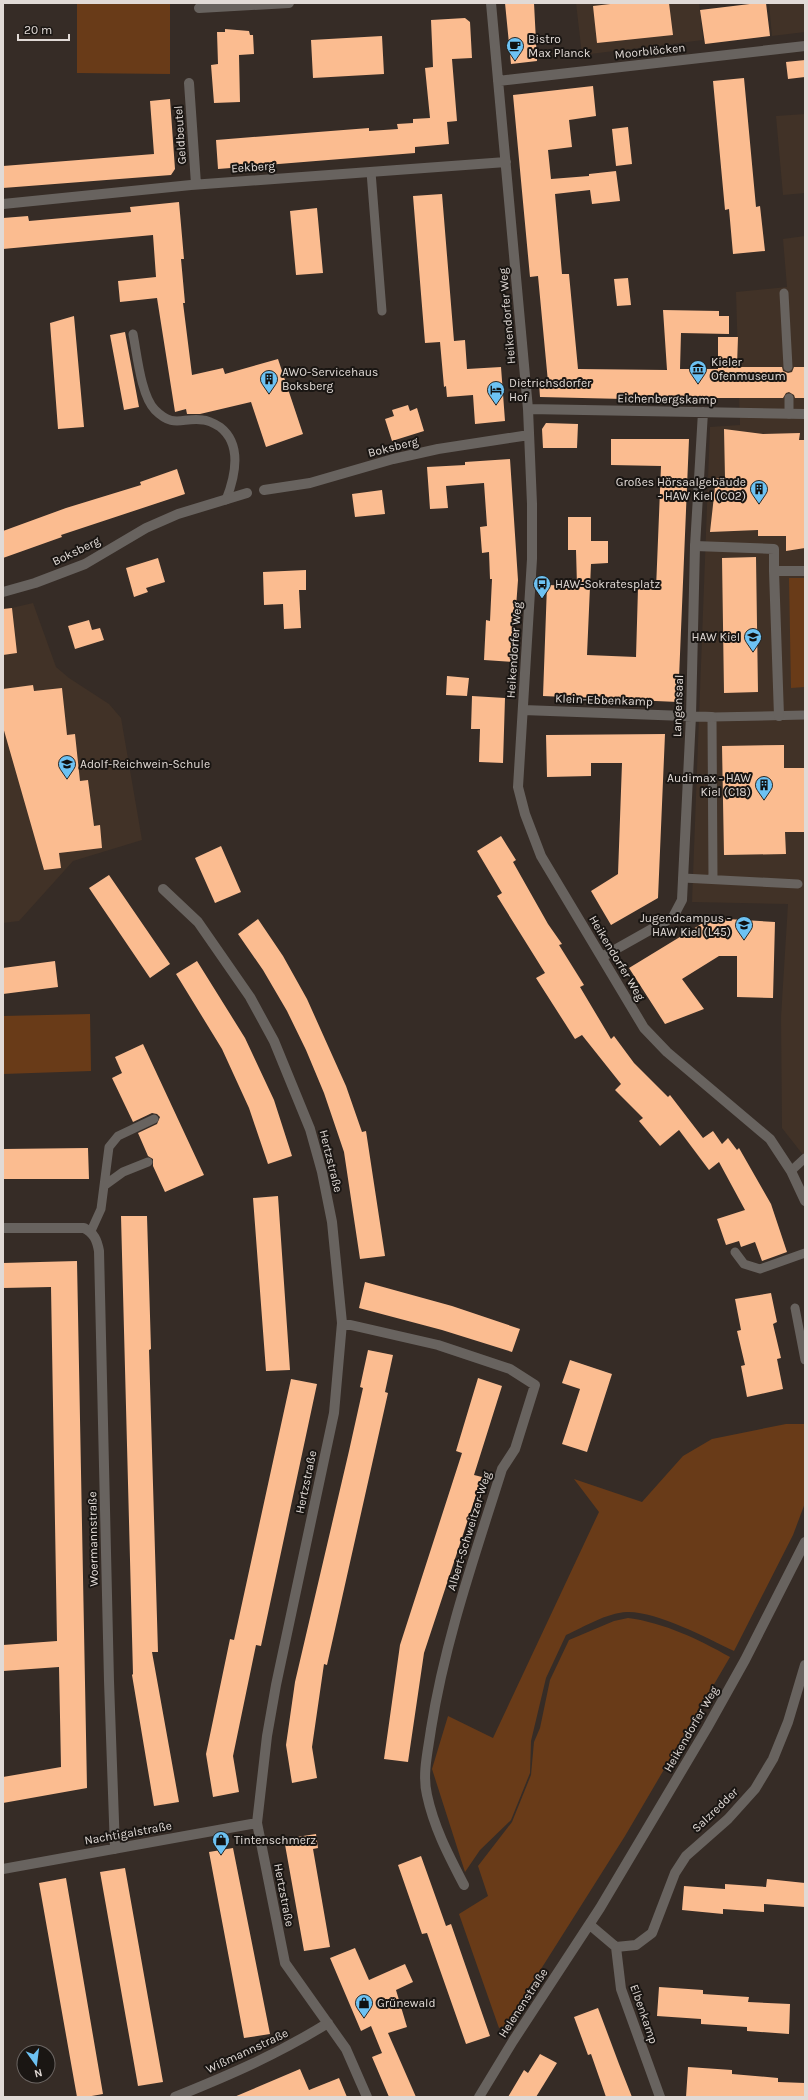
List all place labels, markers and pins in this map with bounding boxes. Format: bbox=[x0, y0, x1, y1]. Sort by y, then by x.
place label: Bistro Max Planck bbox=[528, 32, 591, 60]
cafe icon: Bistro Max Planck bbox=[505, 36, 525, 61]
place label: Kieler Ofenmuseum bbox=[711, 355, 786, 383]
museum icon: Kieler Ofenmuseum bbox=[688, 359, 708, 384]
place label: AWO-Servicehaus Boksberg bbox=[282, 365, 378, 393]
building icon: AWO-Servicehaus Boksberg bbox=[259, 369, 279, 394]
place label: Dietrichsdorfer Hof bbox=[509, 376, 592, 404]
hotel icon: Dietrichsdorfer Hof bbox=[486, 380, 506, 405]
place label: Großes Hörsaalgebäude - HAW Kiel (C02) bbox=[616, 475, 746, 503]
building icon: Großes Hörsaalgebäude - HAW Kiel (C02) bbox=[749, 479, 769, 504]
bus stop icon: HAW-Sokratesplatz bbox=[532, 574, 552, 599]
place label: HAW-Sokratesplatz bbox=[555, 577, 660, 591]
school or university icon: HAW Kiel bbox=[743, 627, 763, 652]
place label: HAW Kiel bbox=[691, 630, 740, 644]
school or university icon: Adolf-Reichwein-Schule bbox=[57, 754, 77, 779]
place label: Adolf-Reichwein-Schule bbox=[80, 757, 210, 771]
place label: Audimax - HAW Kiel (C18) bbox=[667, 771, 751, 799]
building icon: Audimax - HAW Kiel (C18) bbox=[754, 775, 774, 800]
place label: Jugendcampus - HAW Kiel (L45) bbox=[640, 911, 731, 939]
school or university icon: Jugendcampus - HAW Kiel (L45) bbox=[734, 915, 754, 940]
shop icon: Tintenschmerz bbox=[211, 1830, 231, 1855]
place label: Tintenschmerz bbox=[234, 1833, 316, 1847]
shop icon: Grünewald bbox=[354, 1993, 374, 2018]
place label: Grünewald bbox=[377, 1996, 436, 2010]

